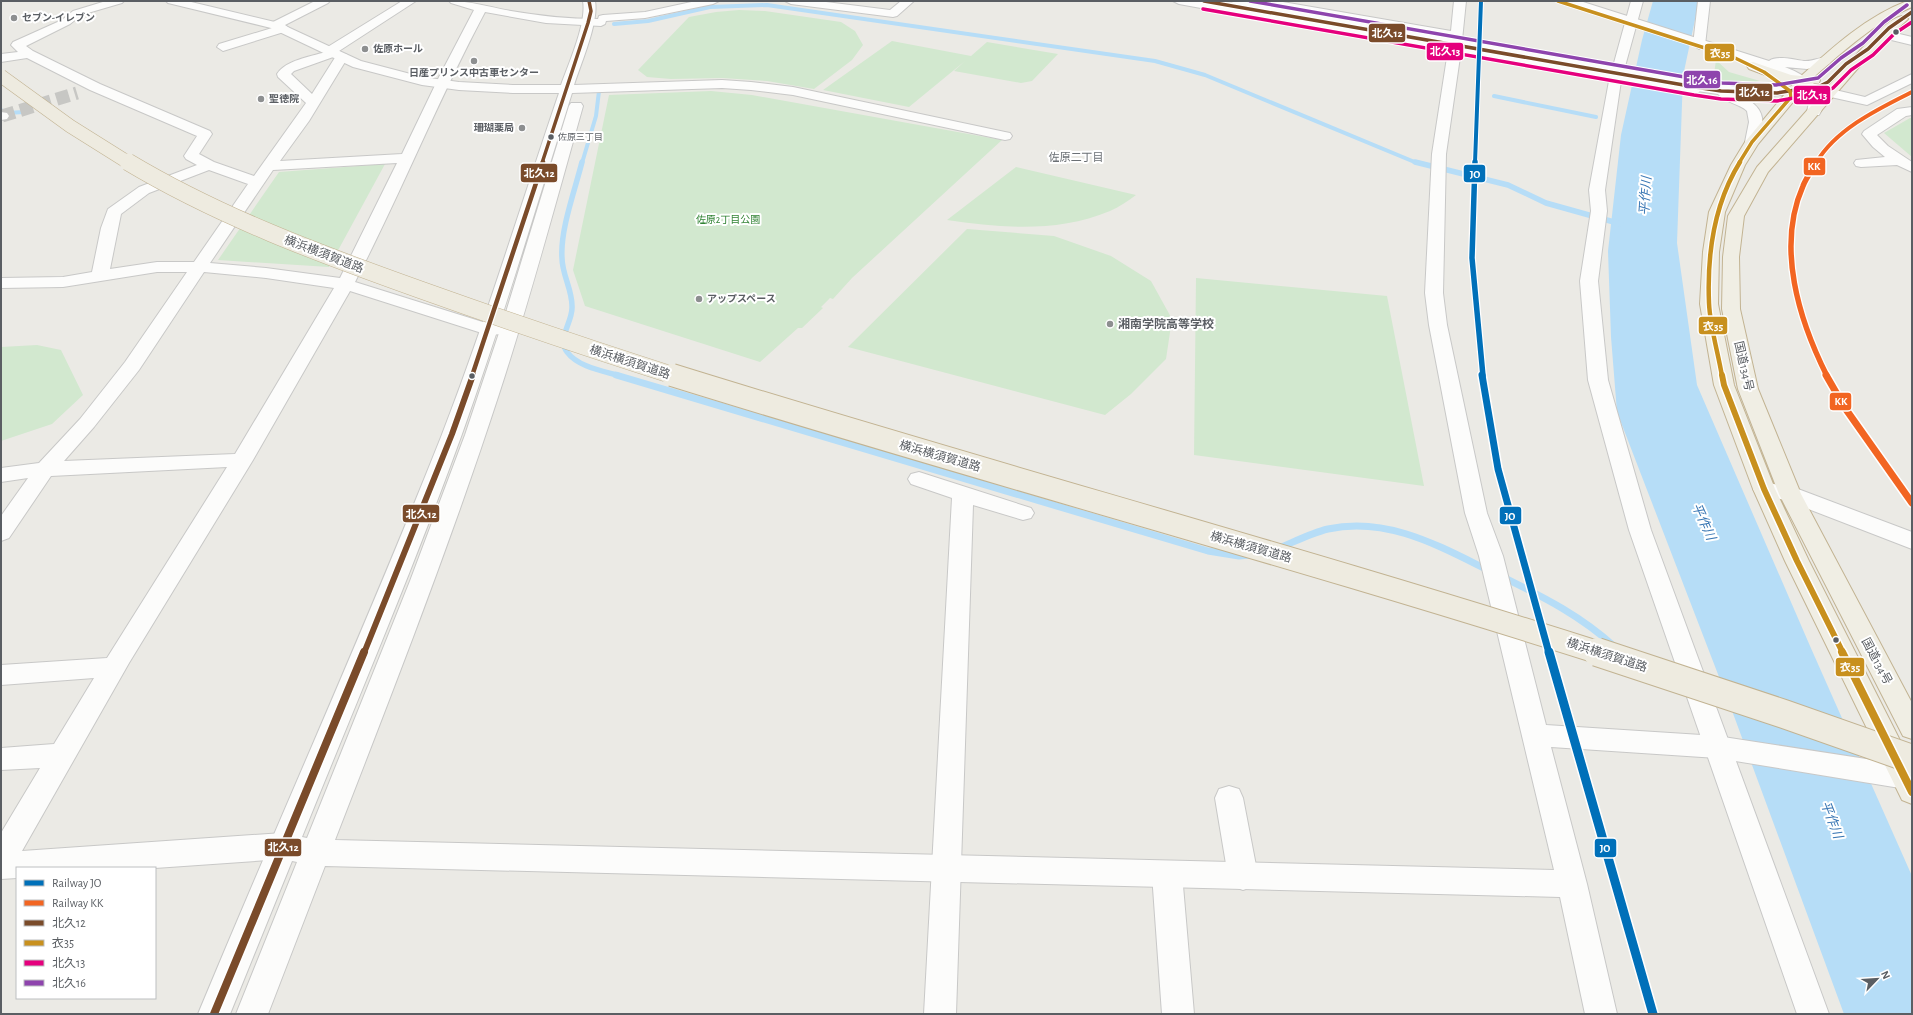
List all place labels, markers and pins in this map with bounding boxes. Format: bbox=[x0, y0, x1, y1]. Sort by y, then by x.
place label: セブン-イレブン bbox=[22, 12, 95, 23]
marker: セブン-イレブン bbox=[9, 13, 19, 23]
unlabelled marker bbox=[1891, 27, 1901, 37]
place label: 佐原ホール bbox=[373, 43, 423, 54]
marker: 佐原ホール bbox=[360, 44, 370, 54]
marker: 日産プリンス中古車センター bbox=[469, 56, 479, 66]
place label: 日産プリンス中古車センター bbox=[409, 67, 539, 78]
place label: 聖徳院 bbox=[269, 93, 299, 104]
marker: 聖徳院 bbox=[256, 94, 266, 104]
place label: 珊瑚薬局 bbox=[473, 123, 514, 133]
marker: 珊瑚薬局 bbox=[517, 123, 527, 133]
marker: 佐原三丁目 bbox=[546, 132, 556, 142]
place label: 佐原三丁目 bbox=[557, 132, 603, 142]
marker: アップスペース bbox=[694, 294, 704, 304]
place label: アップスペース bbox=[707, 294, 776, 304]
place label: 湘南学院高等学校 bbox=[1118, 317, 1214, 330]
marker: 湘南学院高等学校 bbox=[1105, 319, 1115, 329]
unlabelled marker bbox=[467, 371, 477, 381]
unlabelled marker bbox=[1831, 635, 1841, 645]

